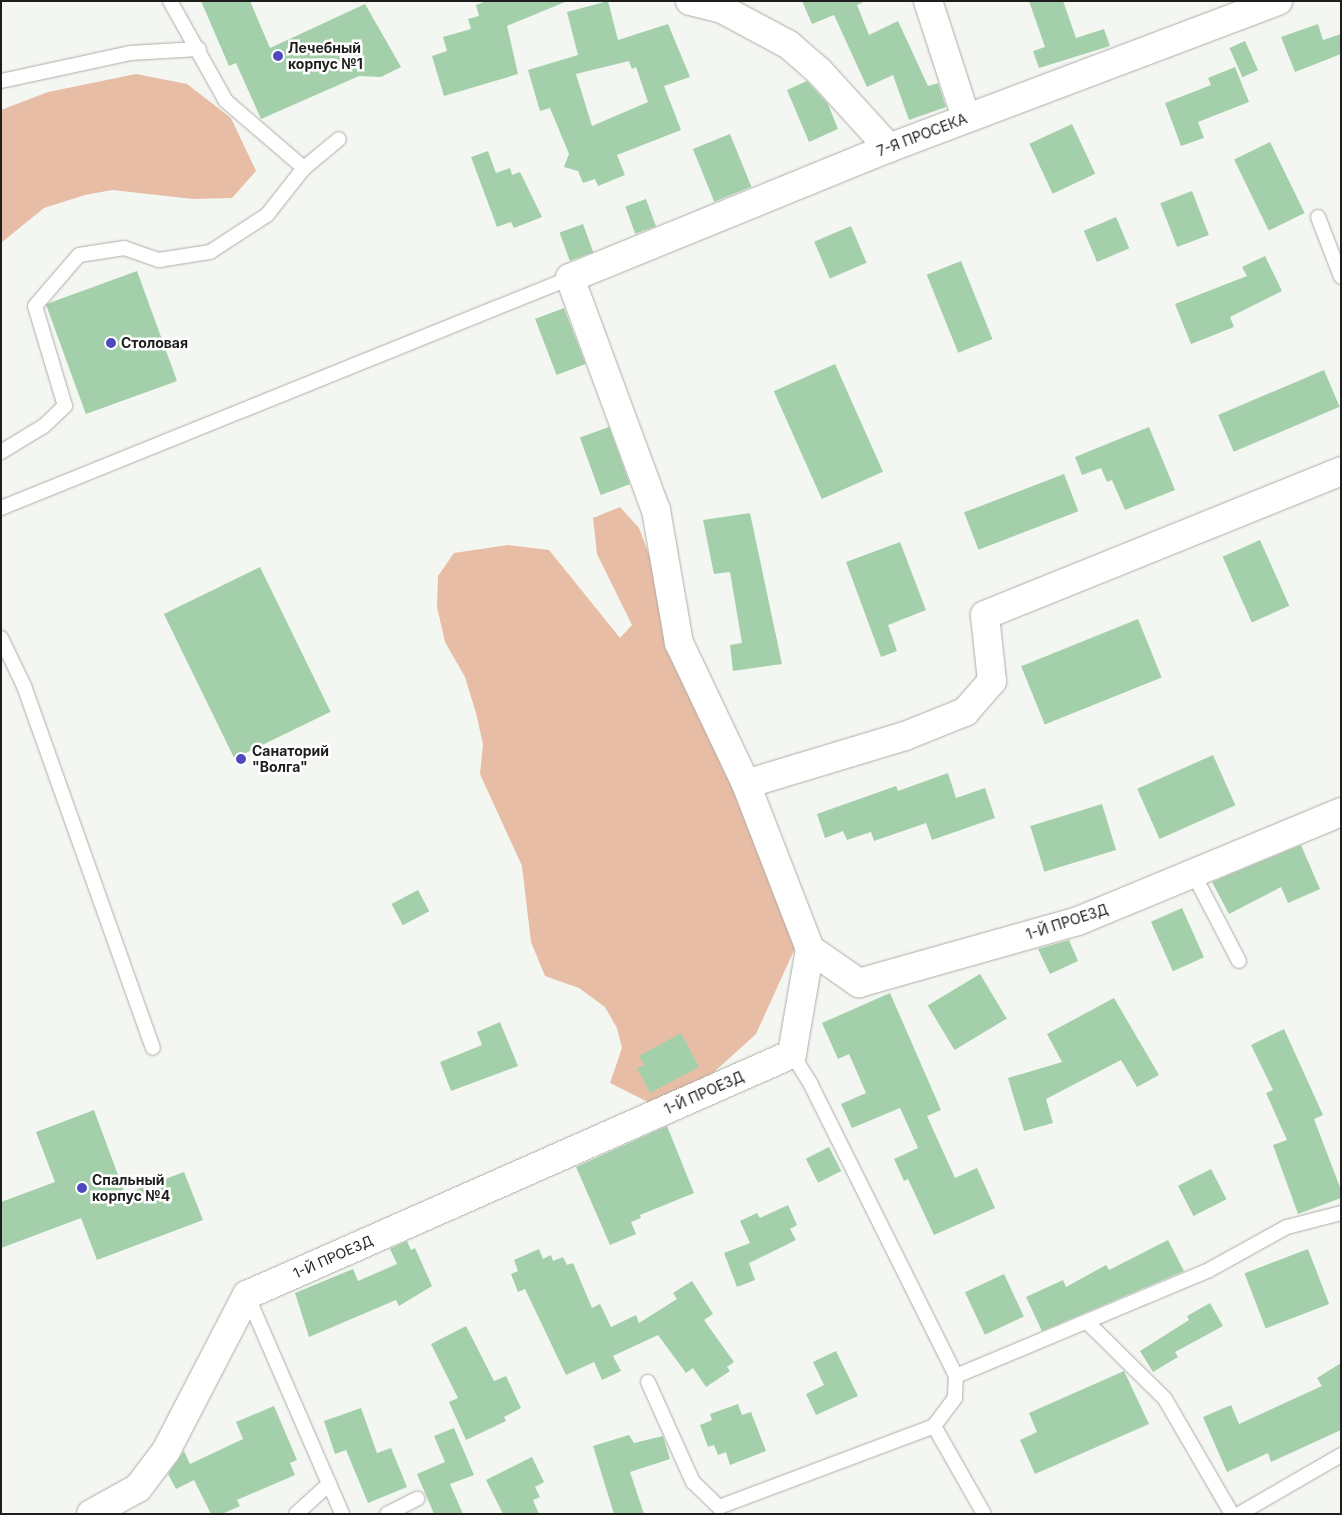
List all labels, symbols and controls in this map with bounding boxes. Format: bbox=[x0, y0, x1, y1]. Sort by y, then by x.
place label: Лечебный корпус №1 bbox=[288, 40, 363, 72]
marker: Лечебный корпус №1 bbox=[272, 50, 284, 62]
street label: 7-Я ПРОСЕКА bbox=[875, 110, 969, 160]
place label: Столовая bbox=[121, 335, 188, 351]
marker: Столовая bbox=[105, 337, 117, 349]
place label: Санаторий "Волга" bbox=[252, 743, 329, 776]
marker: Санаторий "Волга" bbox=[234, 752, 248, 766]
street label: 1-Й ПРОЕЗД bbox=[1024, 901, 1110, 943]
street label: 1-Й ПРОЕЗД bbox=[662, 1068, 746, 1118]
place label: Спальный корпус №4 bbox=[92, 1172, 170, 1204]
marker: Спальный корпус №4 bbox=[76, 1182, 88, 1194]
street label: 1-Й ПРОЕЗД bbox=[291, 1232, 375, 1282]

